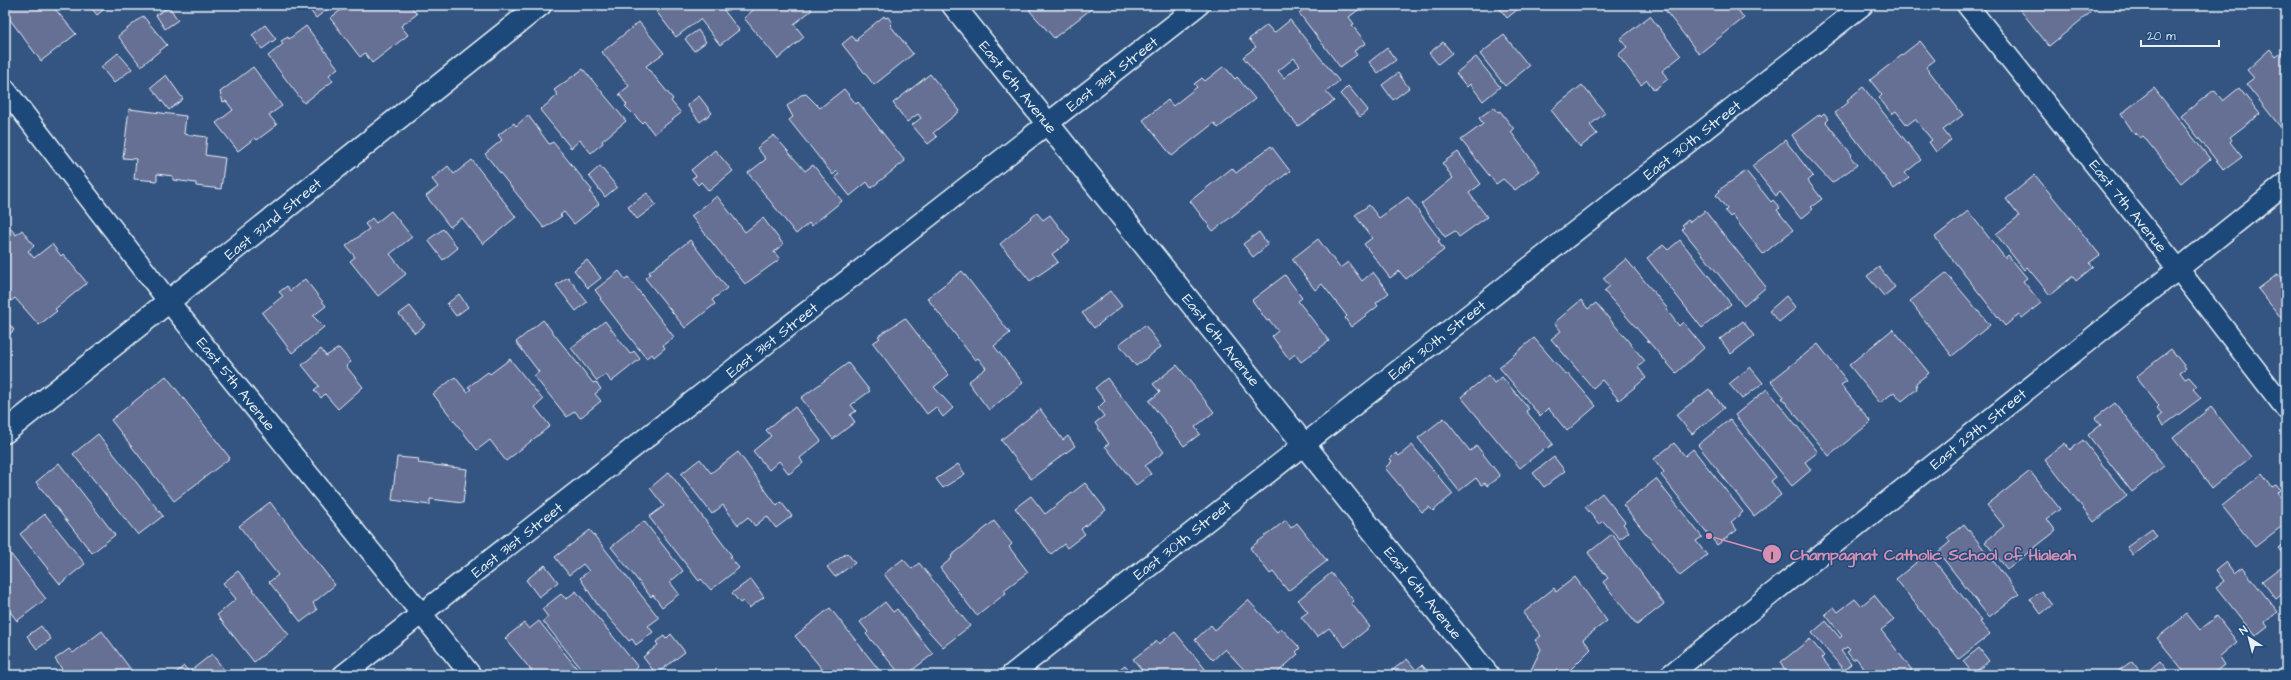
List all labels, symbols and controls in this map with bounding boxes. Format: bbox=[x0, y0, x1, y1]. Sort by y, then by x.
scale bar bbox=[2141, 22, 2219, 48]
text: 20 m bbox=[2147, 28, 2176, 45]
street label: East 31st Street bbox=[1062, 32, 1163, 117]
street label: East 6th Avenue bbox=[974, 37, 1062, 138]
street label: East 30th Street bbox=[1639, 95, 1746, 185]
street label: East 7th Avenue bbox=[2084, 156, 2172, 257]
street label: East 32nd Street bbox=[220, 174, 326, 265]
street label: East 6th Avenue bbox=[1177, 290, 1265, 391]
street label: East 30th Street bbox=[1384, 295, 1491, 385]
street label: East 31st Street bbox=[722, 298, 823, 383]
street label: East 5th Avenue bbox=[191, 333, 280, 436]
street label: East 29th Street bbox=[1925, 384, 2031, 475]
street label: East 30th Street bbox=[1129, 495, 1236, 585]
street label: East 31st Street bbox=[467, 498, 568, 583]
callout: Champagnat Catholic School of Hialeah bbox=[1762, 540, 2084, 568]
street label: East 6th Avenue bbox=[1379, 543, 1467, 644]
text: Champagnat Catholic School of Hialeah bbox=[1790, 544, 2077, 568]
text: 1 bbox=[1771, 547, 1773, 564]
north arrow bbox=[2229, 618, 2269, 658]
text: N bbox=[2236, 622, 2251, 638]

